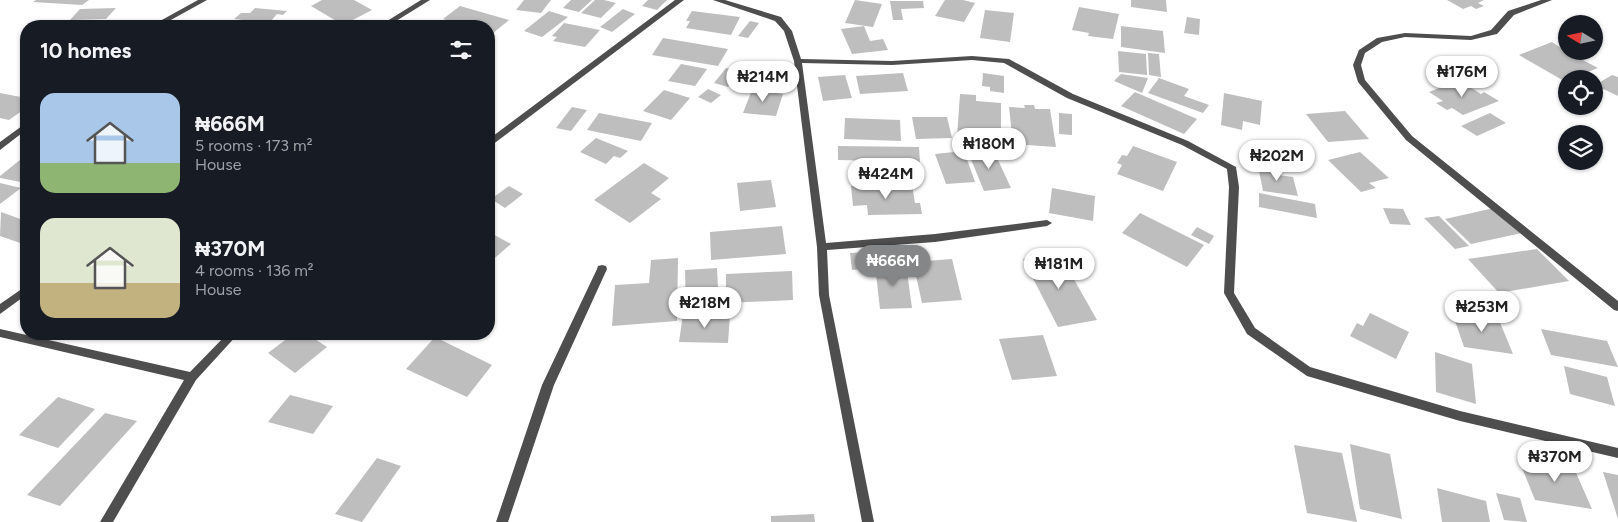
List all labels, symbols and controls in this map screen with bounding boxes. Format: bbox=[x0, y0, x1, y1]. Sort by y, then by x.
north arrow bbox=[1558, 15, 1602, 60]
map controls bbox=[1558, 15, 1603, 170]
icon: filters bbox=[447, 36, 475, 64]
text: 10 homes bbox=[40, 38, 131, 63]
pin: ₦176M bbox=[1427, 56, 1497, 98]
pin: ₦214M bbox=[728, 61, 798, 103]
text: ₦176M bbox=[1437, 62, 1487, 81]
text: ₦214M bbox=[737, 67, 789, 86]
button: locate bbox=[1558, 70, 1603, 115]
text: ₦666M bbox=[195, 111, 265, 136]
icon: home bbox=[80, 113, 140, 173]
button: layers bbox=[1558, 125, 1603, 170]
pin: ₦180M bbox=[954, 128, 1024, 170]
text: ₦180M bbox=[963, 134, 1015, 153]
text: 5 rooms · 173 m² bbox=[195, 136, 312, 155]
pin: ₦202M bbox=[1242, 140, 1312, 182]
text: ₦202M bbox=[1250, 146, 1304, 165]
text: House bbox=[195, 155, 241, 174]
pin: ₦424M bbox=[851, 158, 921, 200]
text: ₦424M bbox=[859, 164, 913, 183]
text: ₦370M bbox=[195, 236, 265, 261]
icon: home bbox=[80, 238, 140, 298]
pin: ₦666M bbox=[858, 244, 928, 287]
pin: ₦181M bbox=[1024, 248, 1094, 290]
text: ₦666M bbox=[866, 251, 920, 270]
text: ₦181M bbox=[1035, 254, 1083, 273]
text: 4 rooms · 136 m² bbox=[195, 261, 314, 280]
text: House bbox=[195, 280, 241, 299]
pin: ₦218M bbox=[670, 286, 740, 329]
pin: ₦253M bbox=[1447, 290, 1517, 333]
text: ₦218M bbox=[679, 293, 731, 312]
text: ₦253M bbox=[1456, 297, 1508, 316]
pin: ₦370M bbox=[1520, 440, 1590, 483]
text: ₦370M bbox=[1528, 447, 1582, 466]

